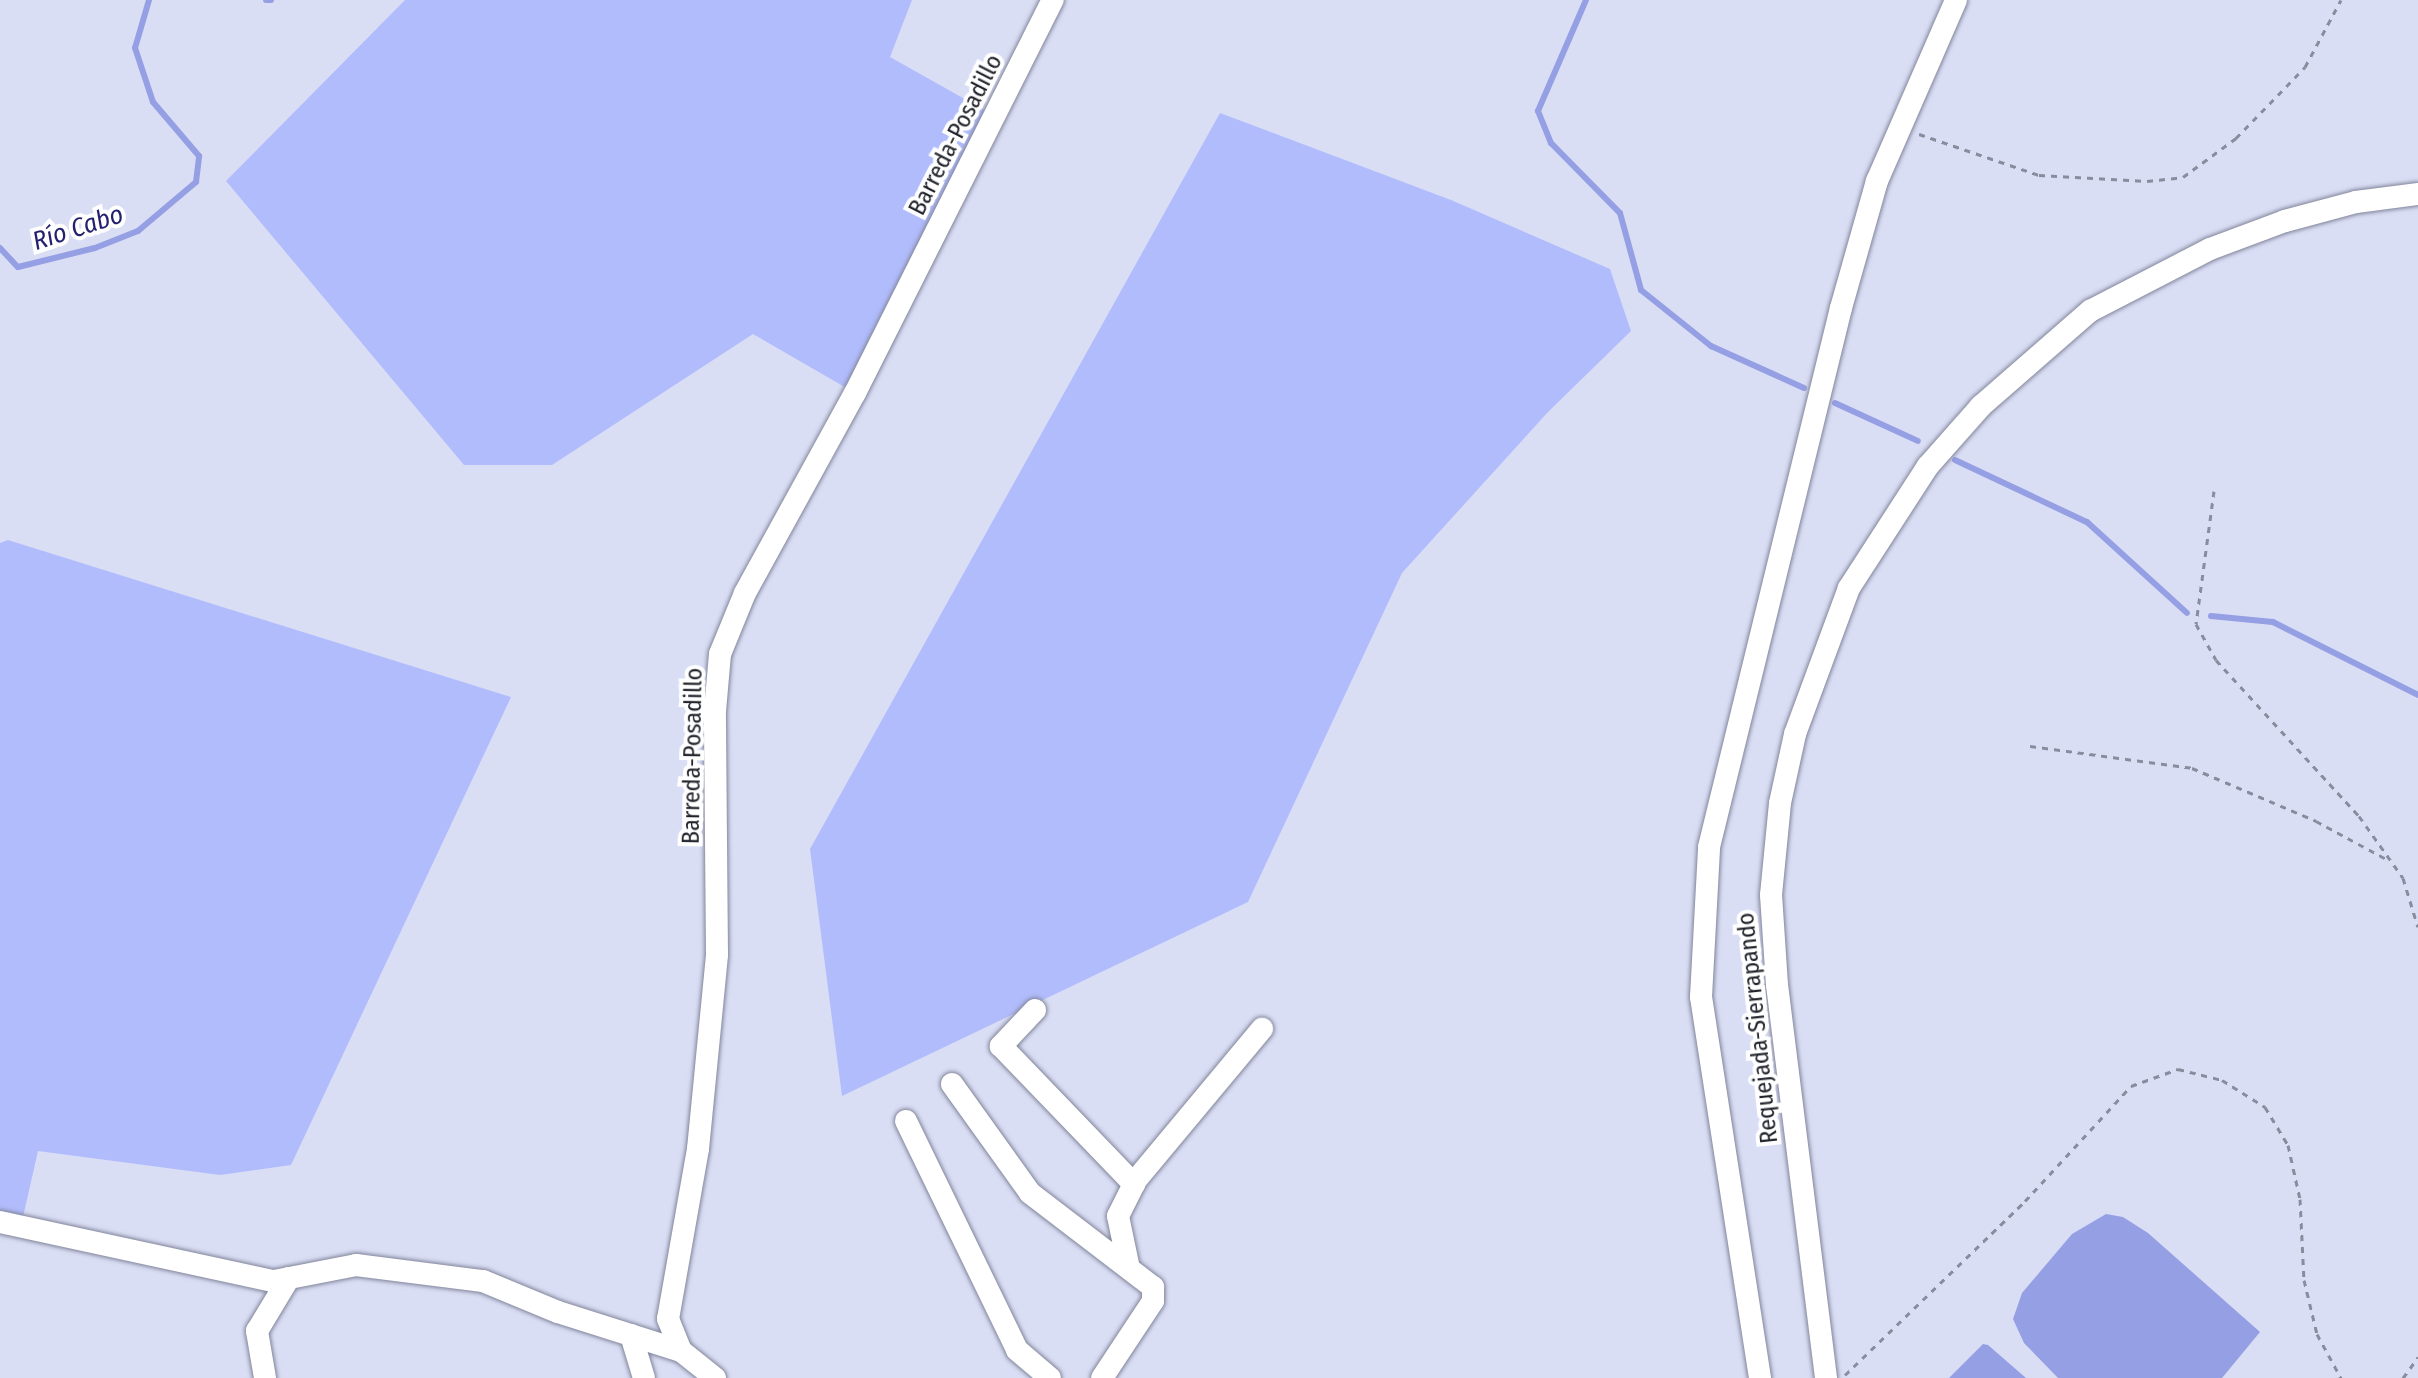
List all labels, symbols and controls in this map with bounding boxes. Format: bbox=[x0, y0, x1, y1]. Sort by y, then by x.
street label: Barreda-Posadillo bbox=[903, 50, 1009, 220]
water label: Río Cabo bbox=[29, 199, 127, 257]
street label: Barreda-Posadillo bbox=[677, 668, 709, 844]
street label: Requejada-Sierrapando bbox=[1732, 911, 1784, 1145]

